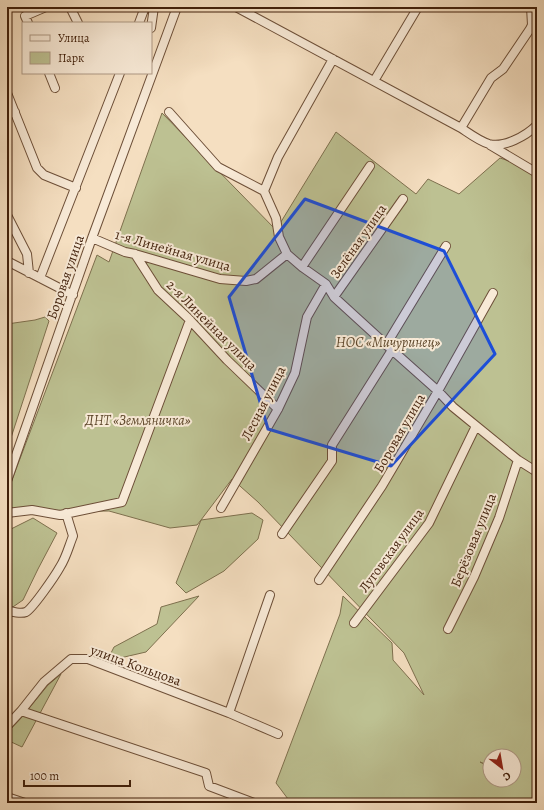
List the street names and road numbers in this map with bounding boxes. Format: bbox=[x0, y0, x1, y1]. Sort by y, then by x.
street label: Зелёная улица bbox=[326, 200, 391, 282]
street label: 1-я Линейная улица bbox=[113, 225, 233, 276]
street label: Боровая улица bbox=[42, 232, 89, 322]
street label: 2-я Линейная улица bbox=[162, 276, 262, 375]
street label: Лесная улица bbox=[237, 362, 291, 444]
street label: Боровая улица bbox=[369, 390, 430, 476]
street label: Берёзовая улица bbox=[446, 490, 501, 590]
street label: Луговская улица bbox=[355, 504, 429, 596]
street label: улица Кольцова bbox=[87, 640, 184, 691]

